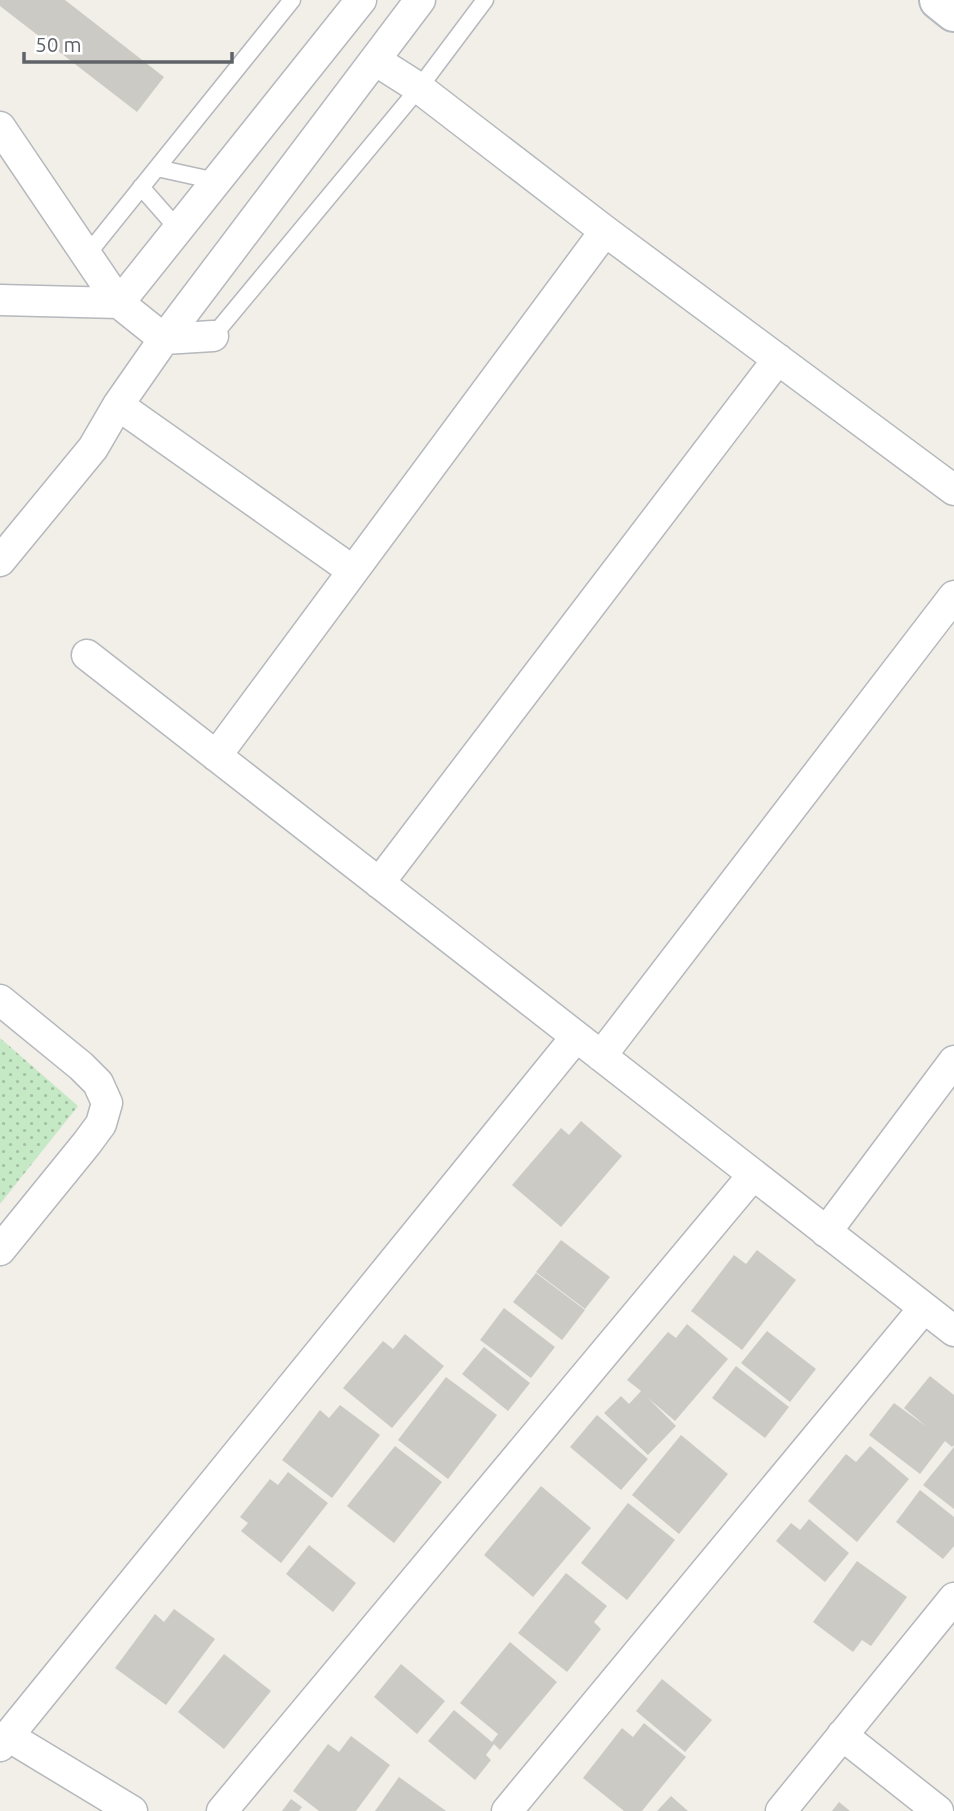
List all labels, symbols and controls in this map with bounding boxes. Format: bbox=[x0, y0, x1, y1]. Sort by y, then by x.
scale bar bbox=[24, 21, 233, 65]
text: 50 m bbox=[35, 32, 82, 56]

